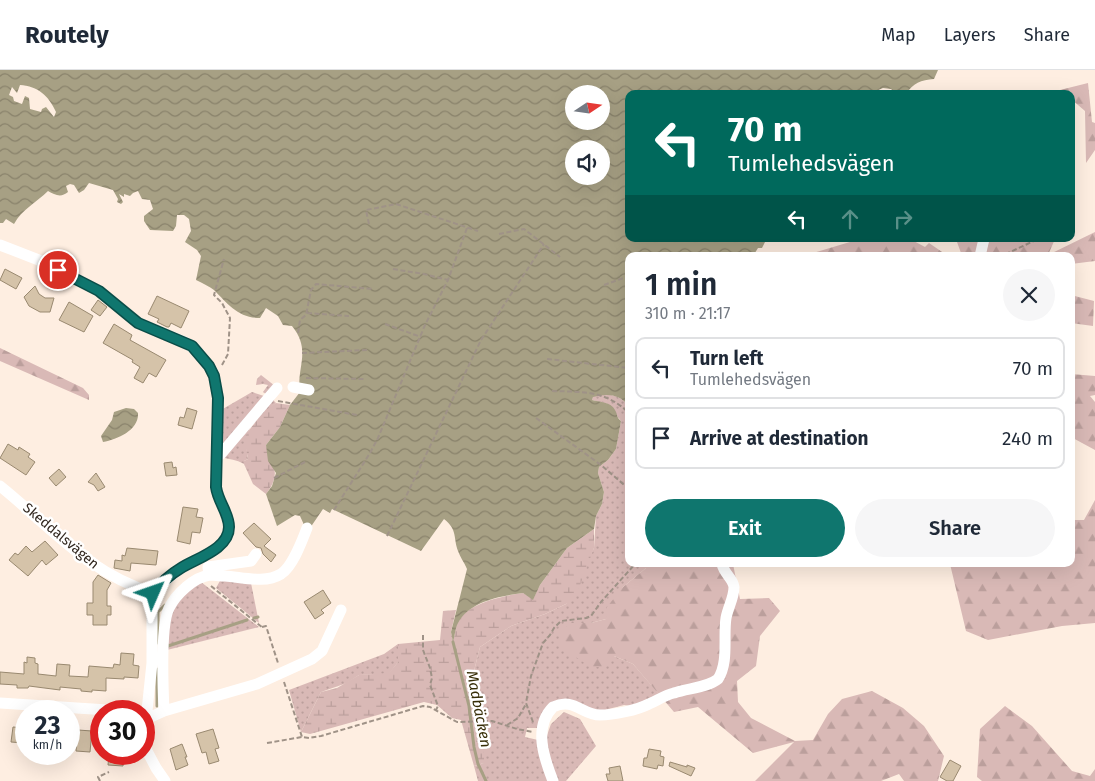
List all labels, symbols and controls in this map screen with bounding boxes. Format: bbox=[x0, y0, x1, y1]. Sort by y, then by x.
text: Routely bbox=[25, 21, 109, 49]
text: Map bbox=[881, 24, 916, 46]
text: Layers bbox=[944, 24, 996, 46]
text: Share bbox=[1024, 24, 1070, 46]
north arrow bbox=[565, 85, 610, 130]
map controls bbox=[565, 85, 610, 185]
text: 70 m bbox=[728, 108, 802, 150]
icon: left bbox=[645, 110, 710, 175]
button: sound bbox=[565, 140, 610, 185]
text: Tumlehedsvägen bbox=[728, 150, 895, 177]
icon: left bbox=[783, 205, 811, 233]
icon: ahead bbox=[836, 205, 864, 233]
icon: right bbox=[889, 205, 917, 233]
pin bbox=[37, 249, 79, 291]
icon: arrive bbox=[44, 256, 72, 284]
text: 1 min bbox=[645, 267, 717, 303]
button: close bbox=[1003, 269, 1055, 321]
text: 310 m · 21:17 bbox=[645, 304, 730, 323]
text: Turn left bbox=[690, 347, 764, 370]
icon: left bbox=[647, 354, 675, 382]
text: 70 m bbox=[1013, 357, 1053, 380]
text: Tumlehedsvägen bbox=[690, 370, 811, 389]
icon: arrive bbox=[647, 424, 675, 452]
text: Arrive at destination bbox=[690, 427, 869, 450]
text: 240 m bbox=[1002, 427, 1053, 450]
street label: Skeddalsvägen bbox=[20, 499, 102, 573]
button: Exit bbox=[645, 499, 845, 557]
button: Share bbox=[855, 499, 1055, 557]
position arrow bbox=[126, 566, 178, 618]
water label: Madbäcken bbox=[463, 669, 495, 749]
speed limit sign: 30 bbox=[90, 700, 155, 765]
text: 23 bbox=[35, 711, 60, 741]
text: km/h bbox=[33, 738, 62, 752]

